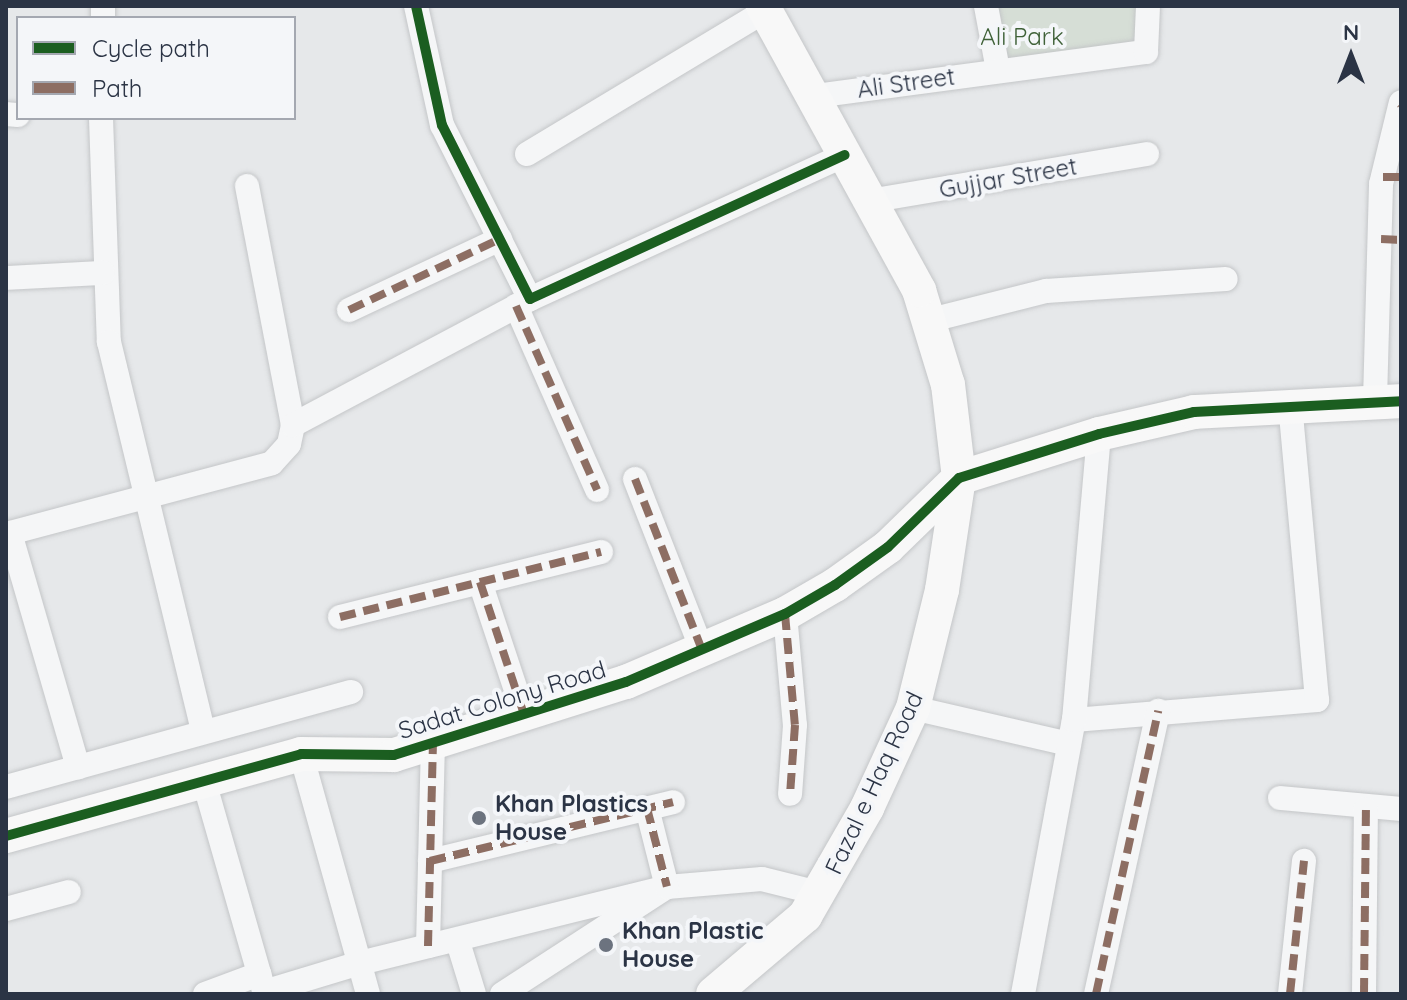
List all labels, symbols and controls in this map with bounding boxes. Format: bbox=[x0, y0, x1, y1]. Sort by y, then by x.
legend bbox=[16, 16, 296, 120]
north arrow bbox=[1311, 16, 1391, 96]
text: N bbox=[1343, 18, 1359, 46]
park label: Ali Park bbox=[980, 23, 1064, 51]
text: Cycle path bbox=[92, 33, 210, 63]
street label: Ali Street bbox=[855, 62, 957, 104]
text: Path bbox=[92, 73, 143, 103]
street label: Gujjar Street bbox=[937, 152, 1079, 204]
street label: Sadat Colony Road bbox=[395, 655, 609, 745]
street label: Fazal e Haq Road bbox=[819, 687, 929, 879]
place label: Khan Plastics House bbox=[495, 790, 648, 846]
marker: Khan Plastics House bbox=[470, 809, 488, 827]
place label: Khan Plastic House bbox=[622, 917, 763, 973]
marker: Khan Plastic House bbox=[597, 936, 615, 954]

